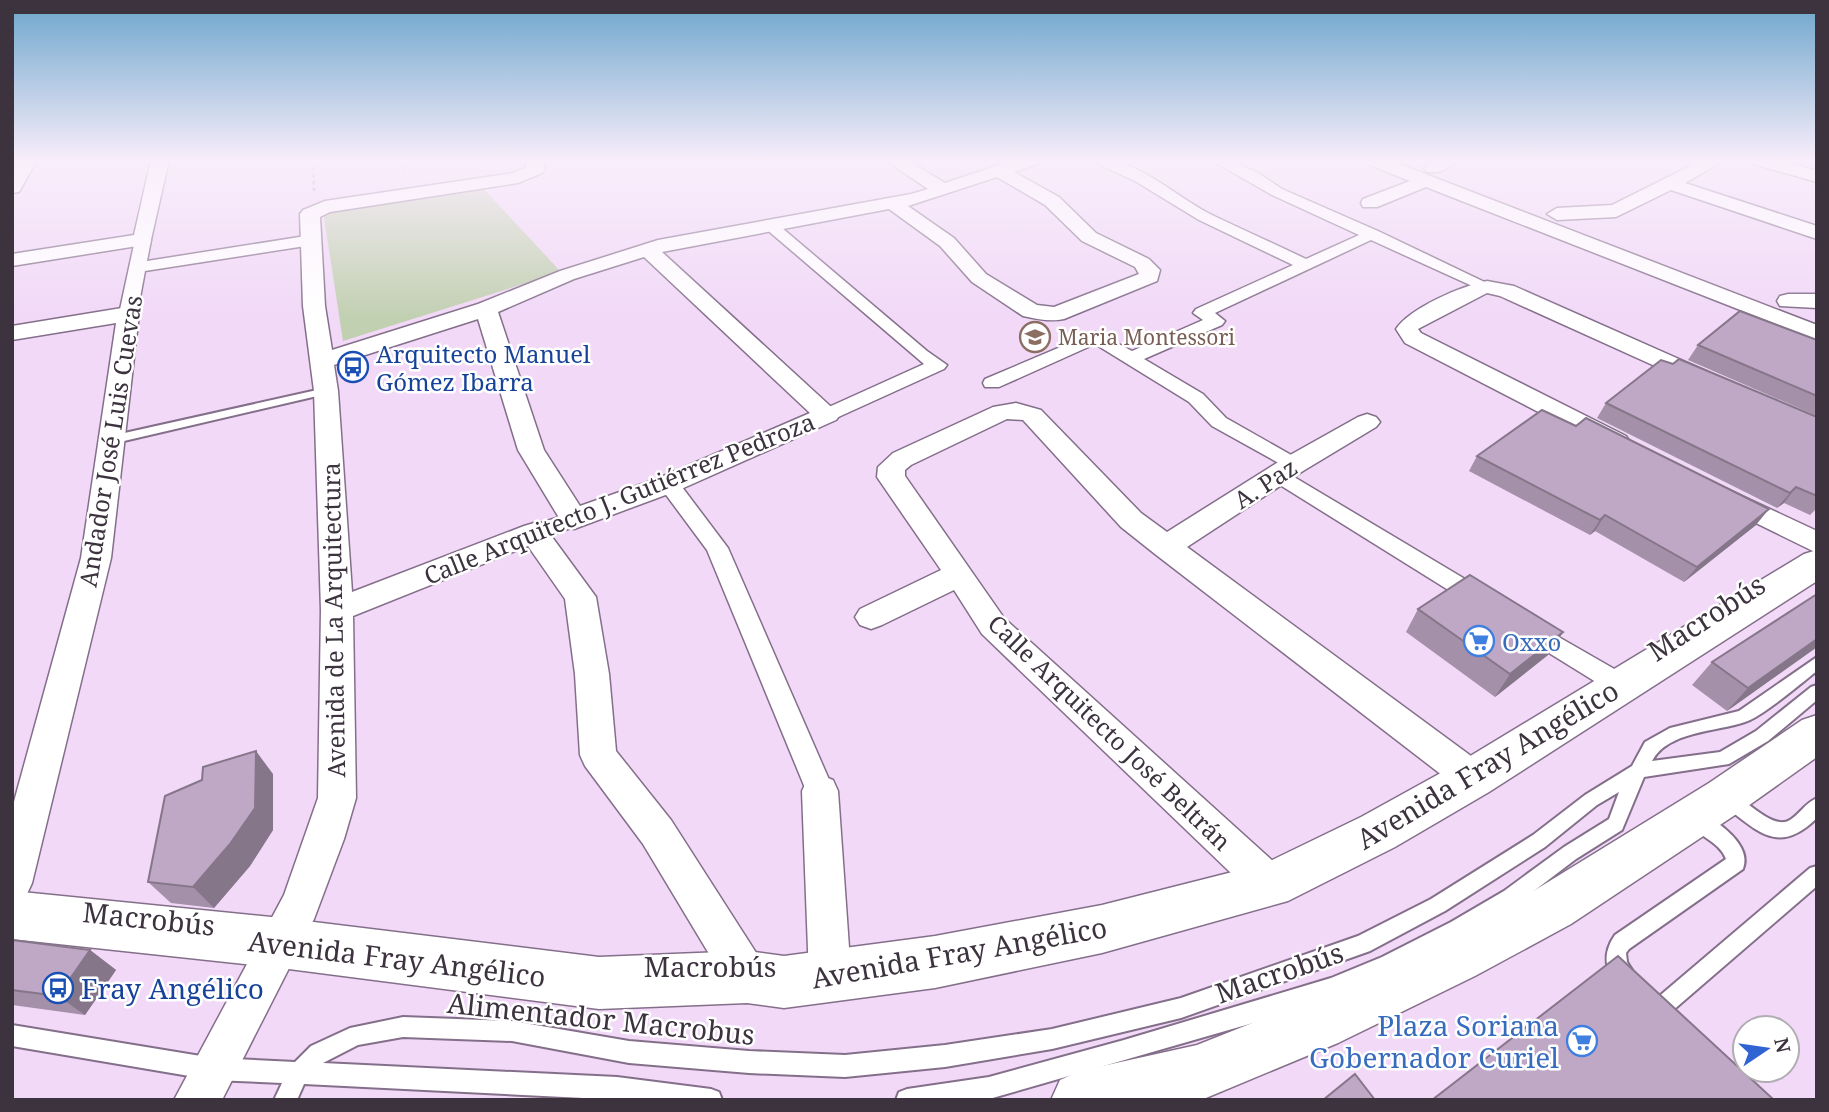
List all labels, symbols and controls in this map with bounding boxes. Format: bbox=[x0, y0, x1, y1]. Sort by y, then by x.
street label: Andador José Luis Cuevas bbox=[71, 293, 149, 589]
school or university icon: Maria Montessori bbox=[1018, 320, 1052, 354]
place label: Maria Montessori bbox=[1058, 323, 1235, 351]
place label: Arquitecto Manuel Gómez Ibarra bbox=[376, 337, 591, 398]
bus stop icon: Arquitecto Manuel Gómez Ibarra bbox=[336, 350, 370, 384]
street label: Calle Arquitecto J. Gutiérrez Pedroza bbox=[419, 404, 819, 592]
street label: A. Paz bbox=[1227, 450, 1303, 516]
street label: Avenida de La Arquitectura bbox=[314, 462, 352, 778]
street label: Macrobús bbox=[1640, 565, 1772, 669]
street label: Calle Arquitecto José Beltrán bbox=[981, 607, 1239, 857]
supermarket icon: Oxxo bbox=[1462, 624, 1496, 658]
place label: Oxxo bbox=[1502, 625, 1561, 658]
street label: Avenida Fray Angélico bbox=[1349, 671, 1625, 857]
street label: Macrobús bbox=[81, 892, 217, 944]
street label: Avenida Fray Angélico bbox=[808, 907, 1110, 997]
street label: Avenida Fray Angélico bbox=[246, 921, 548, 995]
street label: Macrobús bbox=[1210, 932, 1348, 1012]
street label: Macrobús bbox=[644, 947, 776, 985]
place label: Fray Angélico bbox=[81, 969, 264, 1007]
bus stop icon: Fray Angélico bbox=[41, 971, 75, 1005]
street label: Alimentador Macrobus bbox=[445, 983, 757, 1053]
place label: Plaza Soriana Gobernador Curiel bbox=[1309, 1006, 1559, 1076]
north arrow bbox=[1731, 1014, 1801, 1084]
supermarket icon: Plaza Soriana Gobernador Curiel bbox=[1565, 1024, 1599, 1058]
text: N bbox=[1768, 1035, 1797, 1055]

